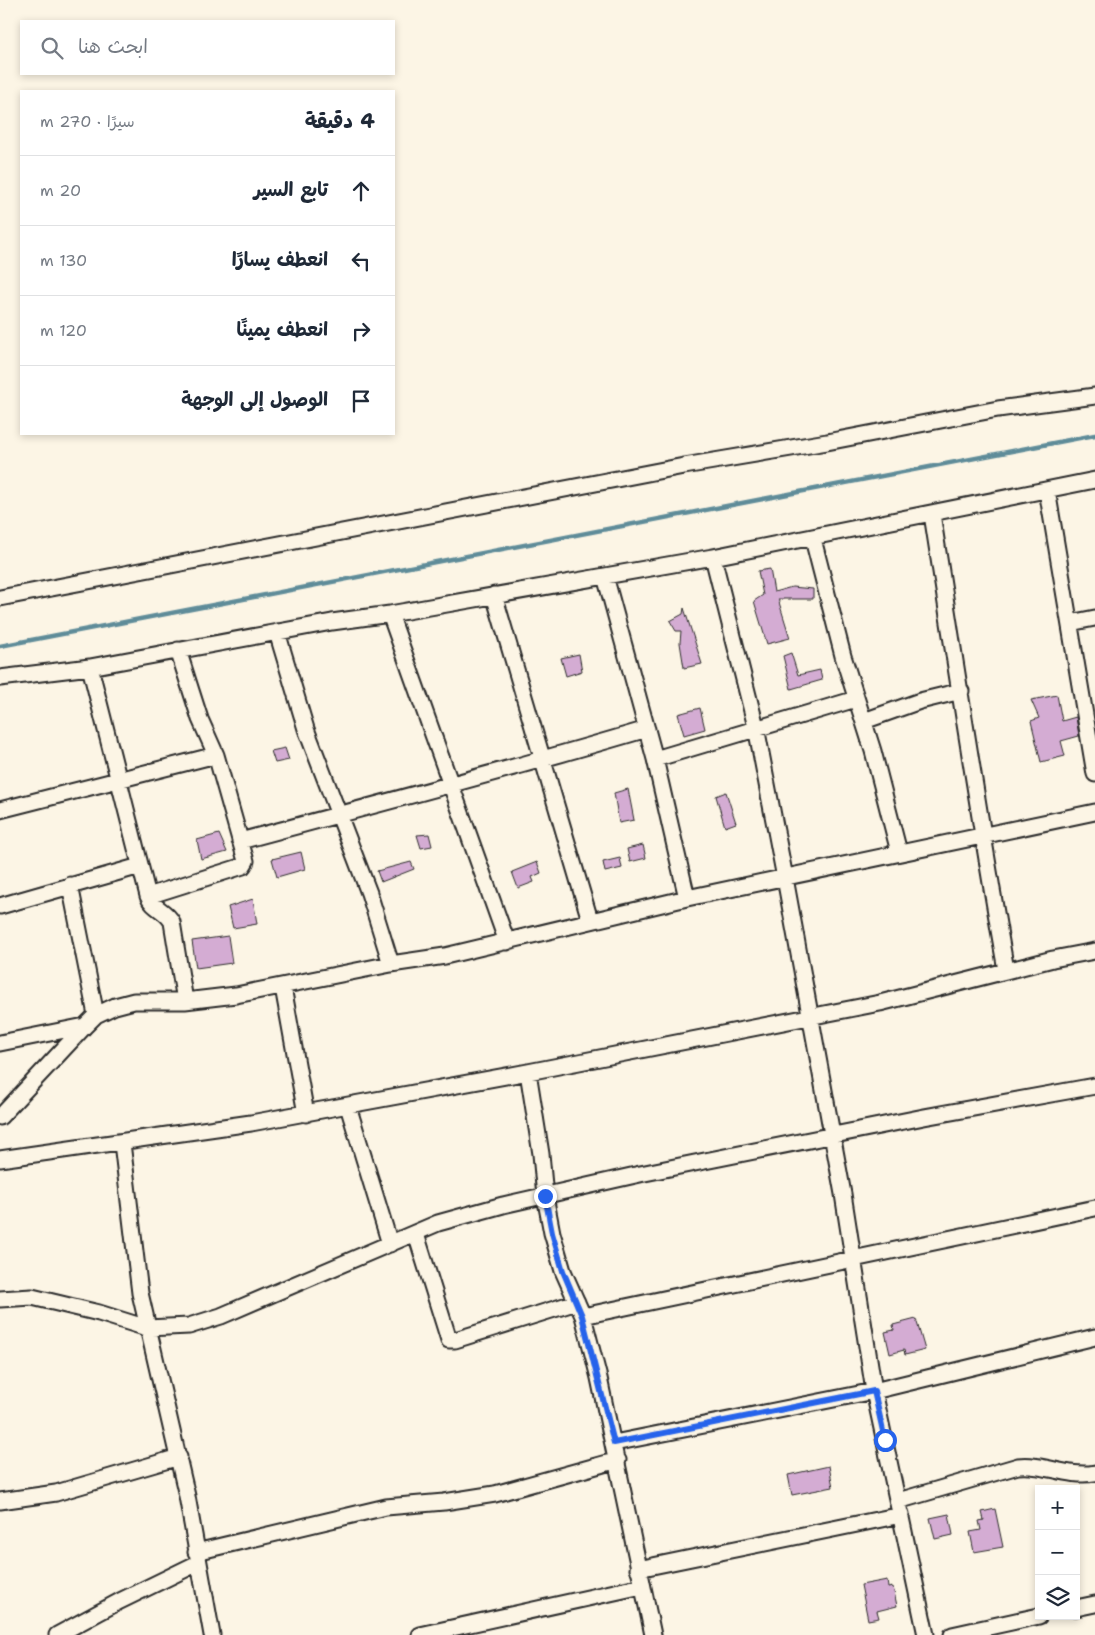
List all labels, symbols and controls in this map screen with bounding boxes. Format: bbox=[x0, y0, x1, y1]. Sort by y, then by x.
search box bbox=[20, 20, 395, 75]
icon: search bbox=[38, 34, 66, 62]
text: ابحث هنا bbox=[78, 34, 148, 59]
text: 4 دقيقة bbox=[305, 107, 375, 135]
text: سيرًا · 270 m bbox=[40, 111, 135, 132]
text: تابع السير bbox=[254, 177, 328, 202]
icon: ahead bbox=[347, 177, 375, 205]
text: 20 m bbox=[40, 180, 81, 201]
text: انعطف يسارًا bbox=[232, 247, 328, 272]
icon: left bbox=[347, 247, 375, 275]
text: 130 m bbox=[40, 250, 87, 271]
text: انعطف يمينًا bbox=[237, 317, 328, 342]
icon: right bbox=[347, 317, 375, 345]
text: 120 m bbox=[40, 320, 87, 341]
text: الوصول إلى الوجهة bbox=[181, 387, 328, 412]
icon: arrive bbox=[347, 387, 375, 415]
route end bbox=[534, 1185, 557, 1208]
route start bbox=[874, 1429, 897, 1452]
map controls bbox=[1035, 1485, 1080, 1620]
button: + bbox=[1035, 1485, 1080, 1530]
button: − bbox=[1035, 1530, 1080, 1575]
button: layers bbox=[1035, 1575, 1080, 1620]

